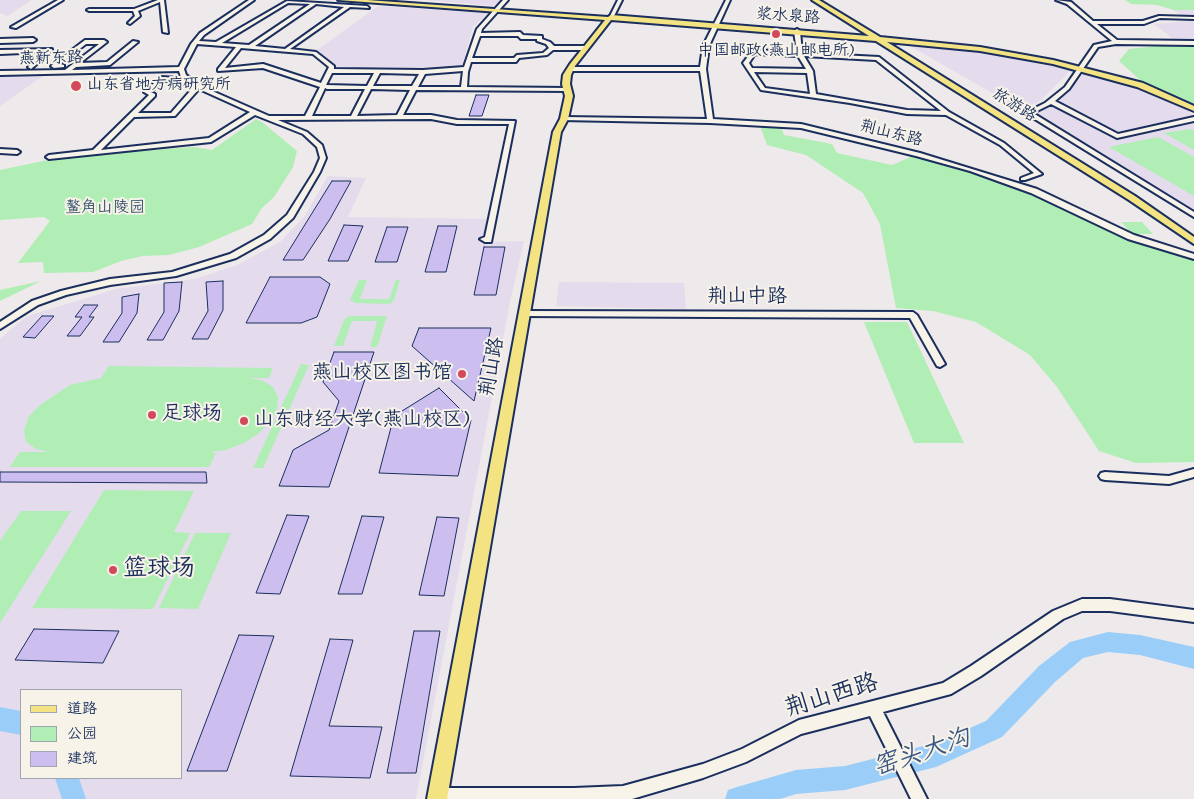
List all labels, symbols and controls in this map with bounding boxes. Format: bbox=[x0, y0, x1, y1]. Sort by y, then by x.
street label: 浆水泉路 bbox=[755, 5, 821, 29]
marker: 中国邮政(燕山邮电所) bbox=[770, 28, 782, 40]
place label: 中国邮政(燕山邮电所) bbox=[698, 42, 854, 62]
street label: 燕新东路 bbox=[19, 49, 83, 69]
place label: 山东省地方病研究所 bbox=[87, 76, 231, 96]
marker: 山东省地方病研究所 bbox=[69, 79, 83, 93]
street label: 旅游路 bbox=[989, 85, 1039, 127]
street label: 荆山东路 bbox=[858, 117, 924, 151]
park label: 鳌角山陵园 bbox=[65, 199, 145, 219]
street label: 荆山中路 bbox=[707, 286, 787, 310]
street label: 荆山路 bbox=[476, 335, 510, 399]
place label: 燕山校区图书馆 bbox=[312, 362, 452, 386]
marker: 燕山校区图书馆 bbox=[456, 368, 468, 380]
place label: 足球场 bbox=[162, 403, 222, 427]
marker: 足球场 bbox=[146, 409, 158, 421]
place label: 山东财经大学(燕山校区) bbox=[254, 409, 470, 433]
marker: 山东财经大学(燕山校区) bbox=[238, 415, 250, 427]
place label: 篮球场 bbox=[123, 556, 195, 584]
marker: 篮球场 bbox=[107, 564, 119, 576]
street label: 荆山西路 bbox=[782, 669, 882, 725]
legend bbox=[20, 689, 182, 779]
text: 道路 bbox=[67, 699, 97, 719]
text: 公园 bbox=[67, 724, 97, 744]
water label: 窑头大沟 bbox=[870, 724, 974, 784]
text: 建筑 bbox=[67, 749, 97, 769]

